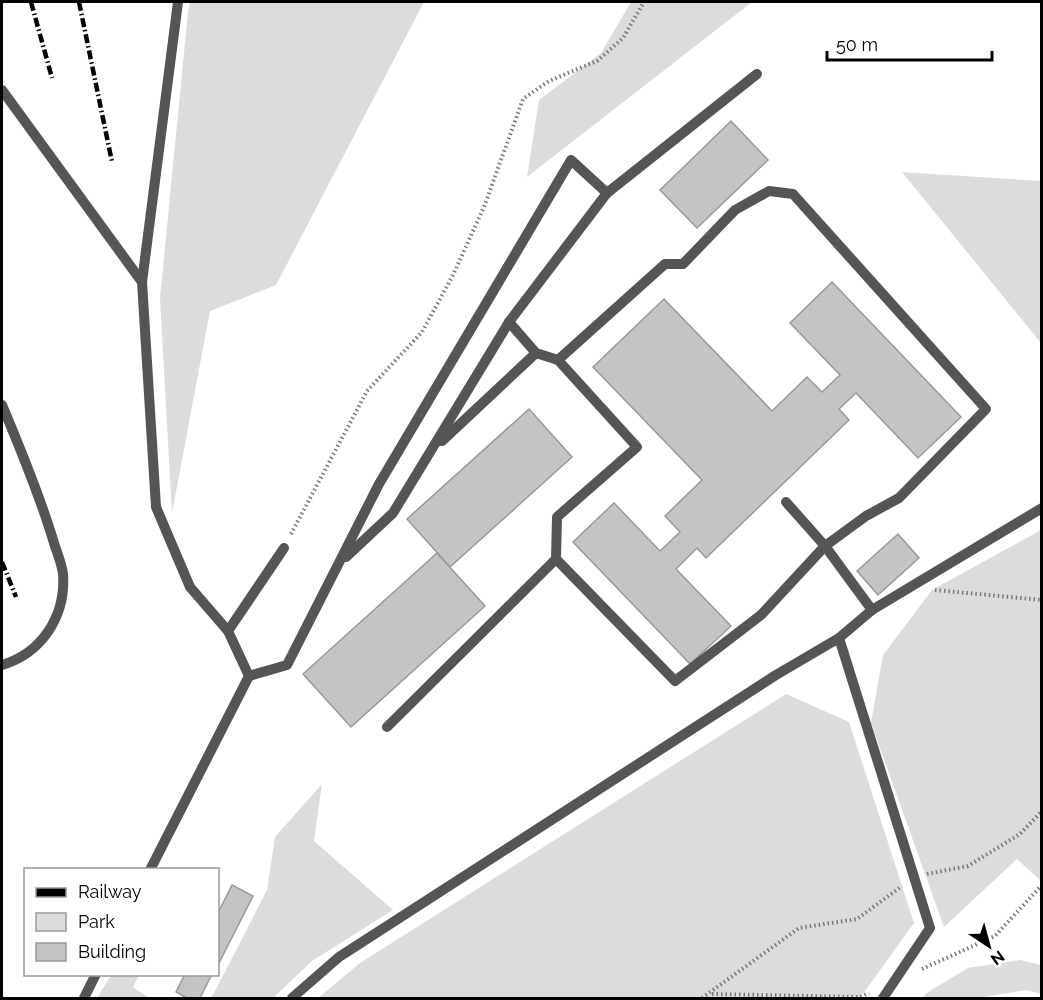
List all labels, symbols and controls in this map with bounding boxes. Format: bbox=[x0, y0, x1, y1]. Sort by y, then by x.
scale bar bbox=[827, 24, 992, 62]
text: 50 m bbox=[836, 34, 878, 55]
legend bbox=[24, 868, 219, 976]
text: Railway bbox=[78, 881, 142, 902]
text: Park bbox=[78, 911, 115, 932]
north arrow bbox=[959, 916, 1019, 976]
text: Building bbox=[78, 941, 146, 962]
text: N bbox=[987, 946, 1008, 969]

